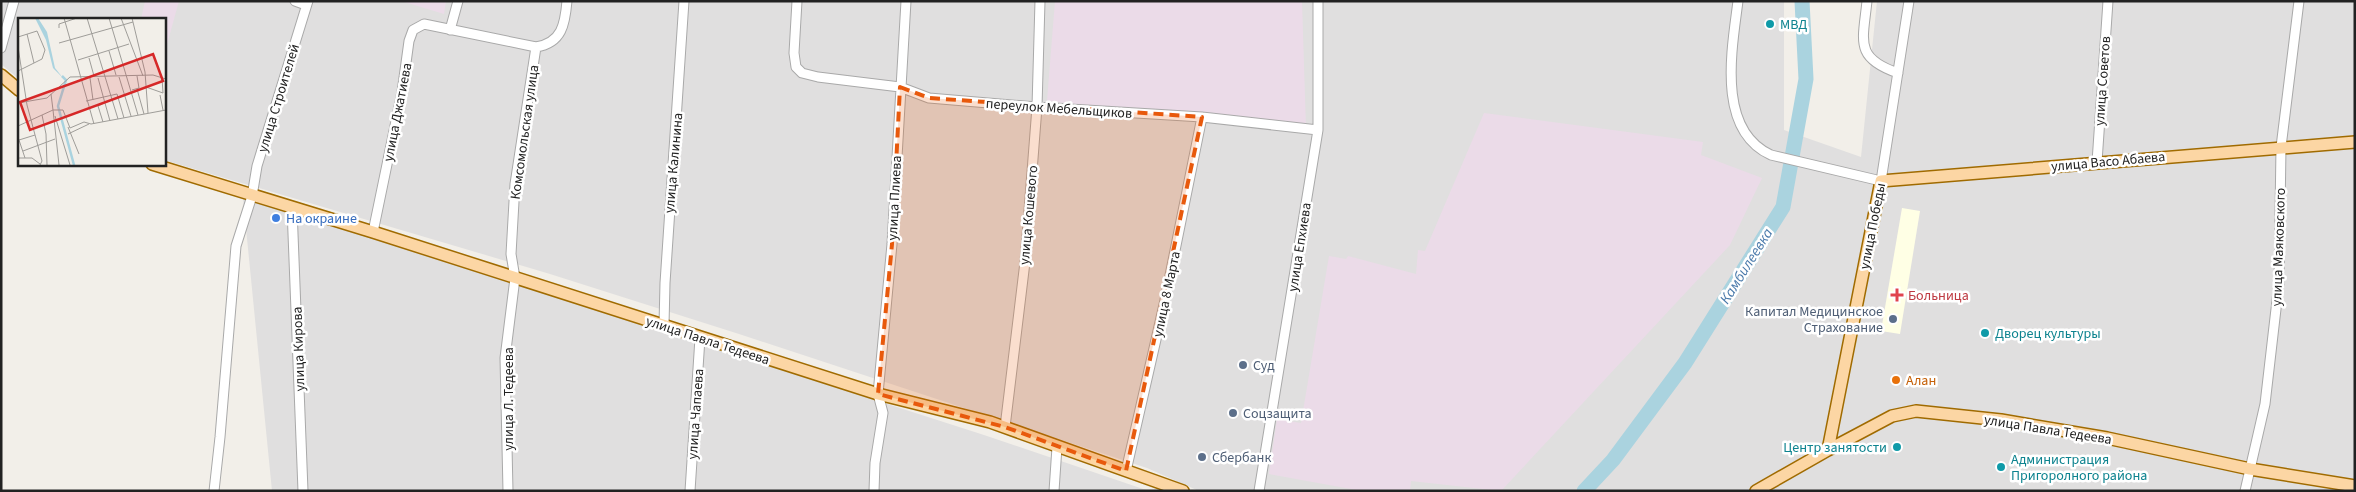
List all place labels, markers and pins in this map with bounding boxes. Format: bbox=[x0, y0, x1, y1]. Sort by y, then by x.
place label: МВД bbox=[1780, 15, 1807, 35]
marker: МВД bbox=[1764, 18, 1776, 30]
place label: На окраине bbox=[286, 209, 357, 229]
marker: На окраине bbox=[270, 212, 282, 224]
place label: Больница bbox=[1908, 286, 1969, 306]
marker: Больница bbox=[1890, 288, 1904, 302]
place label: Капитал Медицинское Страхование bbox=[1745, 302, 1883, 338]
marker: Капитал Медицинское Страхование bbox=[1887, 313, 1899, 325]
place label: Дворец культуры bbox=[1995, 324, 2101, 344]
marker: Дворец культуры bbox=[1979, 327, 1991, 339]
place label: Суд bbox=[1253, 356, 1275, 376]
marker: Суд bbox=[1237, 359, 1249, 371]
place label: Алан bbox=[1906, 371, 1936, 391]
marker: Алан bbox=[1890, 374, 1902, 386]
place label: Соцзащита bbox=[1243, 404, 1312, 424]
marker: Соцзащита bbox=[1227, 407, 1239, 419]
place label: Центр занятости bbox=[1783, 438, 1887, 458]
marker: Центр занятости bbox=[1891, 441, 1903, 453]
place label: Сбербанк bbox=[1212, 448, 1271, 468]
place label: Администрация Пригоролного района bbox=[2011, 450, 2147, 486]
marker: Сбербанк bbox=[1196, 451, 1208, 463]
marker: Администрация Пригоролного района bbox=[1995, 461, 2007, 473]

